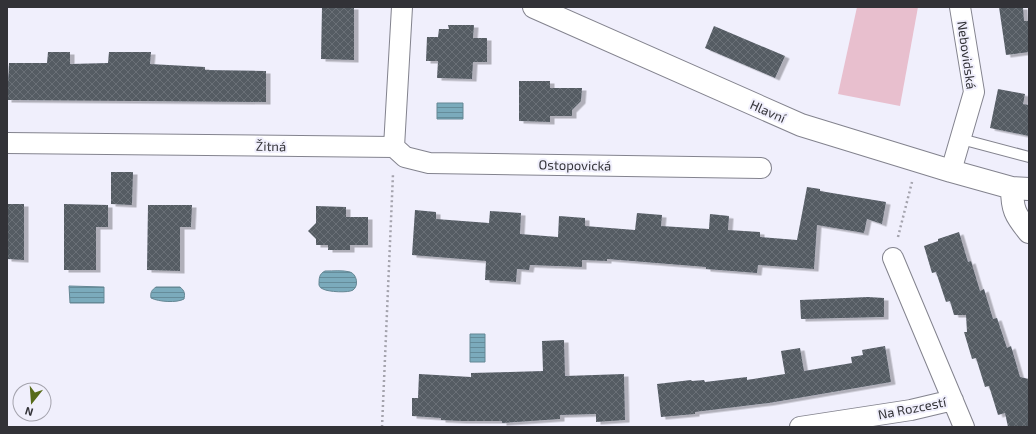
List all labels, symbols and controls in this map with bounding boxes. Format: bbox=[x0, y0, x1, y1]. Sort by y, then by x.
street label: Nebovidská bbox=[954, 20, 980, 90]
street label: Hlavní bbox=[748, 96, 789, 126]
street label: Žitná bbox=[256, 138, 286, 154]
street label: Ostopovická bbox=[539, 156, 611, 174]
north arrow bbox=[12, 382, 52, 422]
street label: Na Rozcestí bbox=[877, 393, 948, 422]
text: N bbox=[23, 405, 35, 419]

